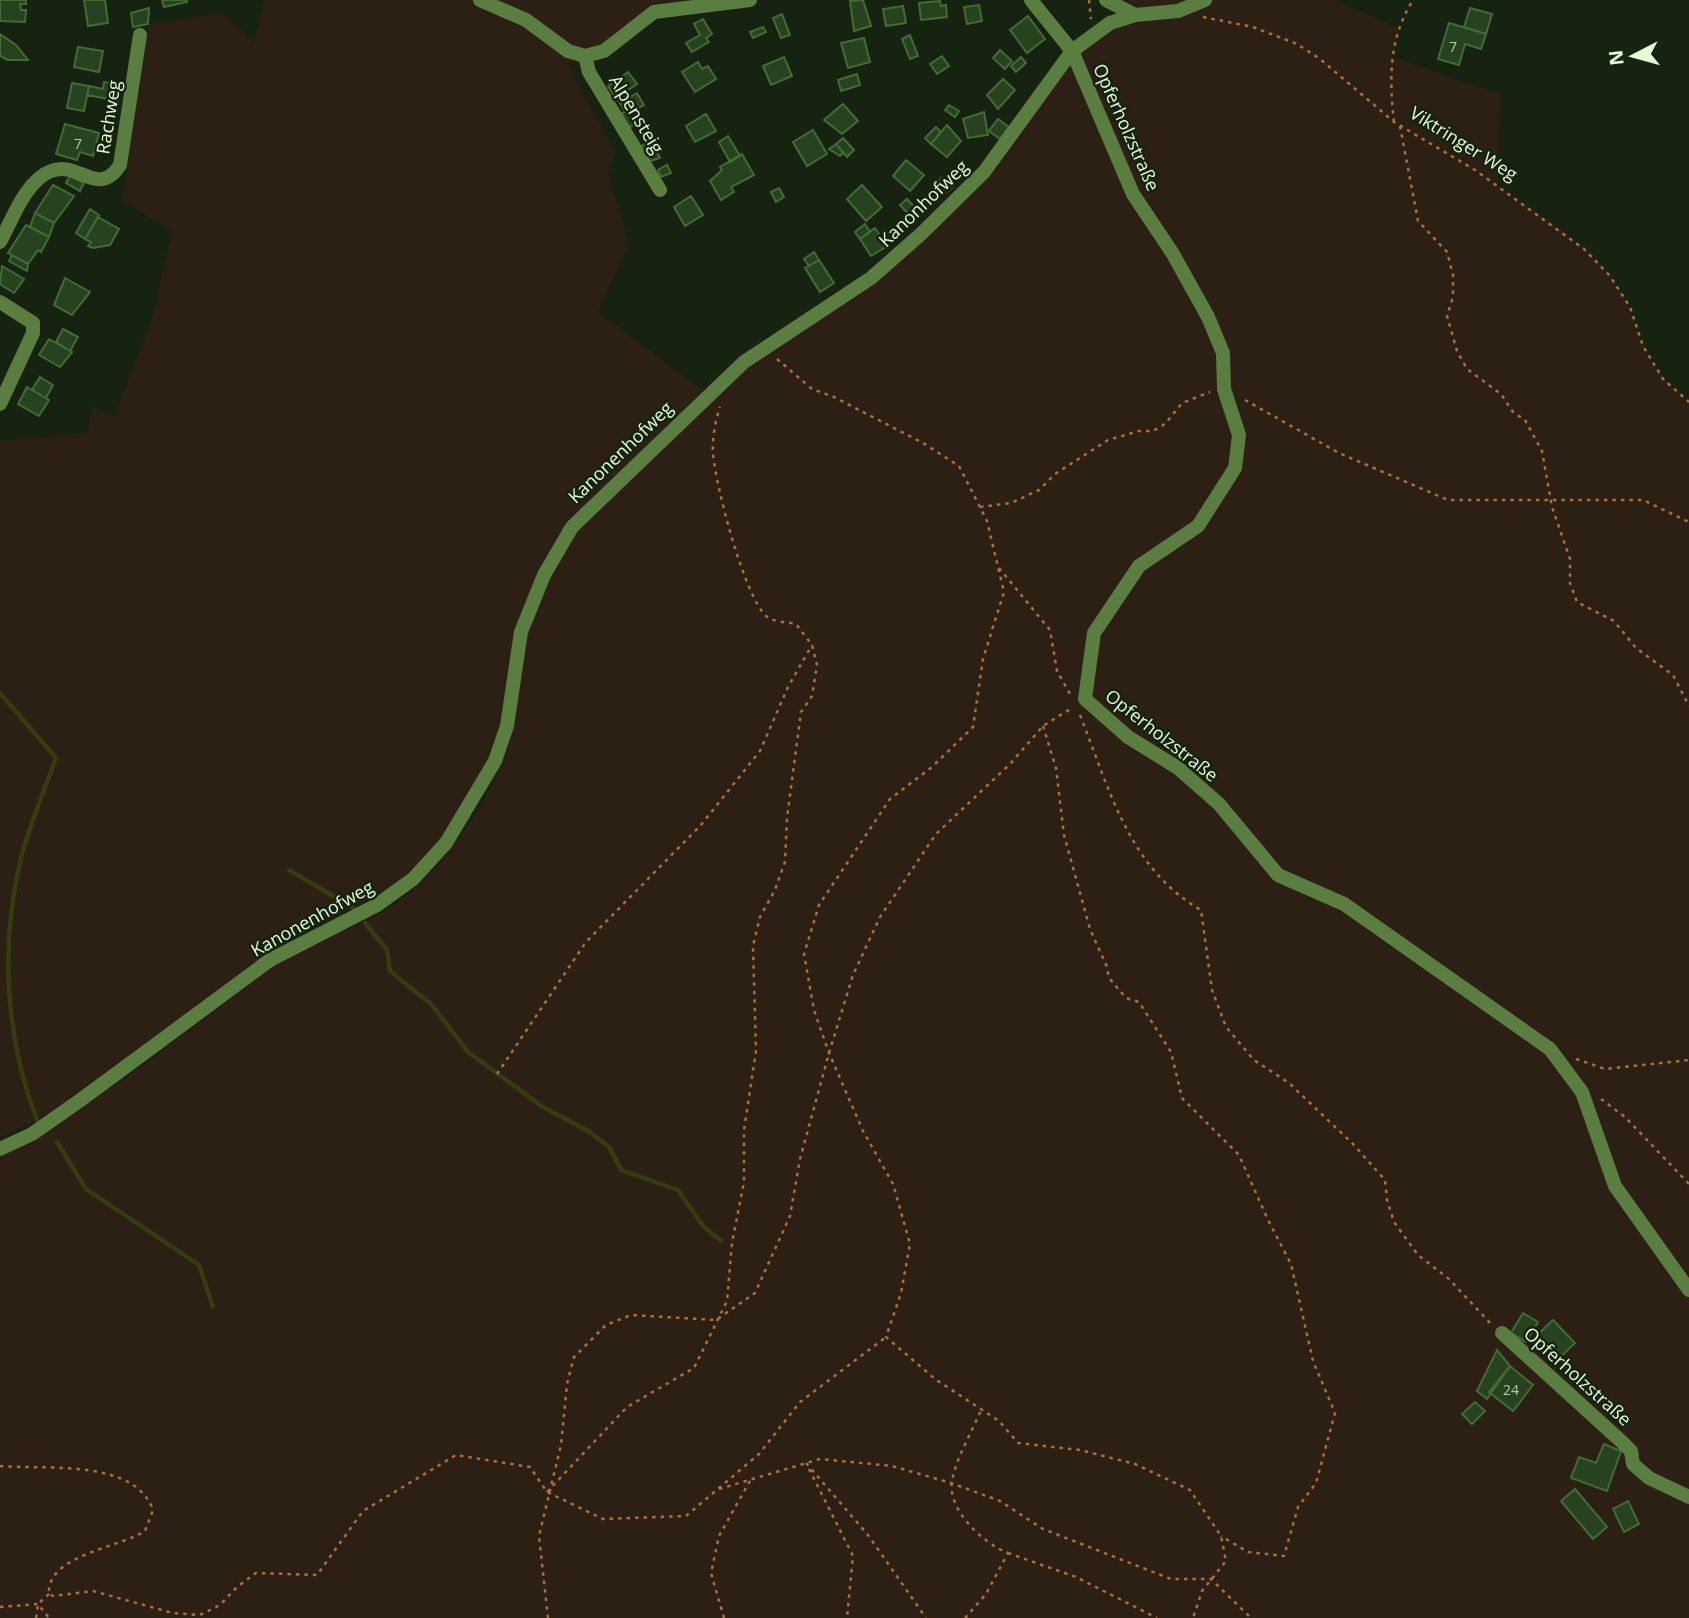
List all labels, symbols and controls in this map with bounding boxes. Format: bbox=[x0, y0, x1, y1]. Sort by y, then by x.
north arrow bbox=[1598, 21, 1668, 91]
house number: 7 bbox=[1449, 37, 1457, 56]
text: N bbox=[1602, 49, 1630, 67]
street label: Opferholzstraße bbox=[1088, 60, 1166, 194]
street label: Alpensteig bbox=[604, 70, 670, 158]
street label: Rachweg bbox=[90, 78, 126, 156]
street label: Viktringer Weg bbox=[1406, 100, 1522, 186]
house number: 7 bbox=[74, 134, 82, 153]
street label: Kanonhofweg bbox=[873, 154, 973, 252]
street label: Kanonenhofweg bbox=[562, 396, 678, 508]
street label: Opferholzstraße bbox=[1101, 683, 1223, 787]
street label: Kanonenhofweg bbox=[246, 874, 378, 962]
street label: Opferholzstraße bbox=[1519, 1321, 1637, 1431]
house number: 24 bbox=[1503, 1380, 1519, 1399]

